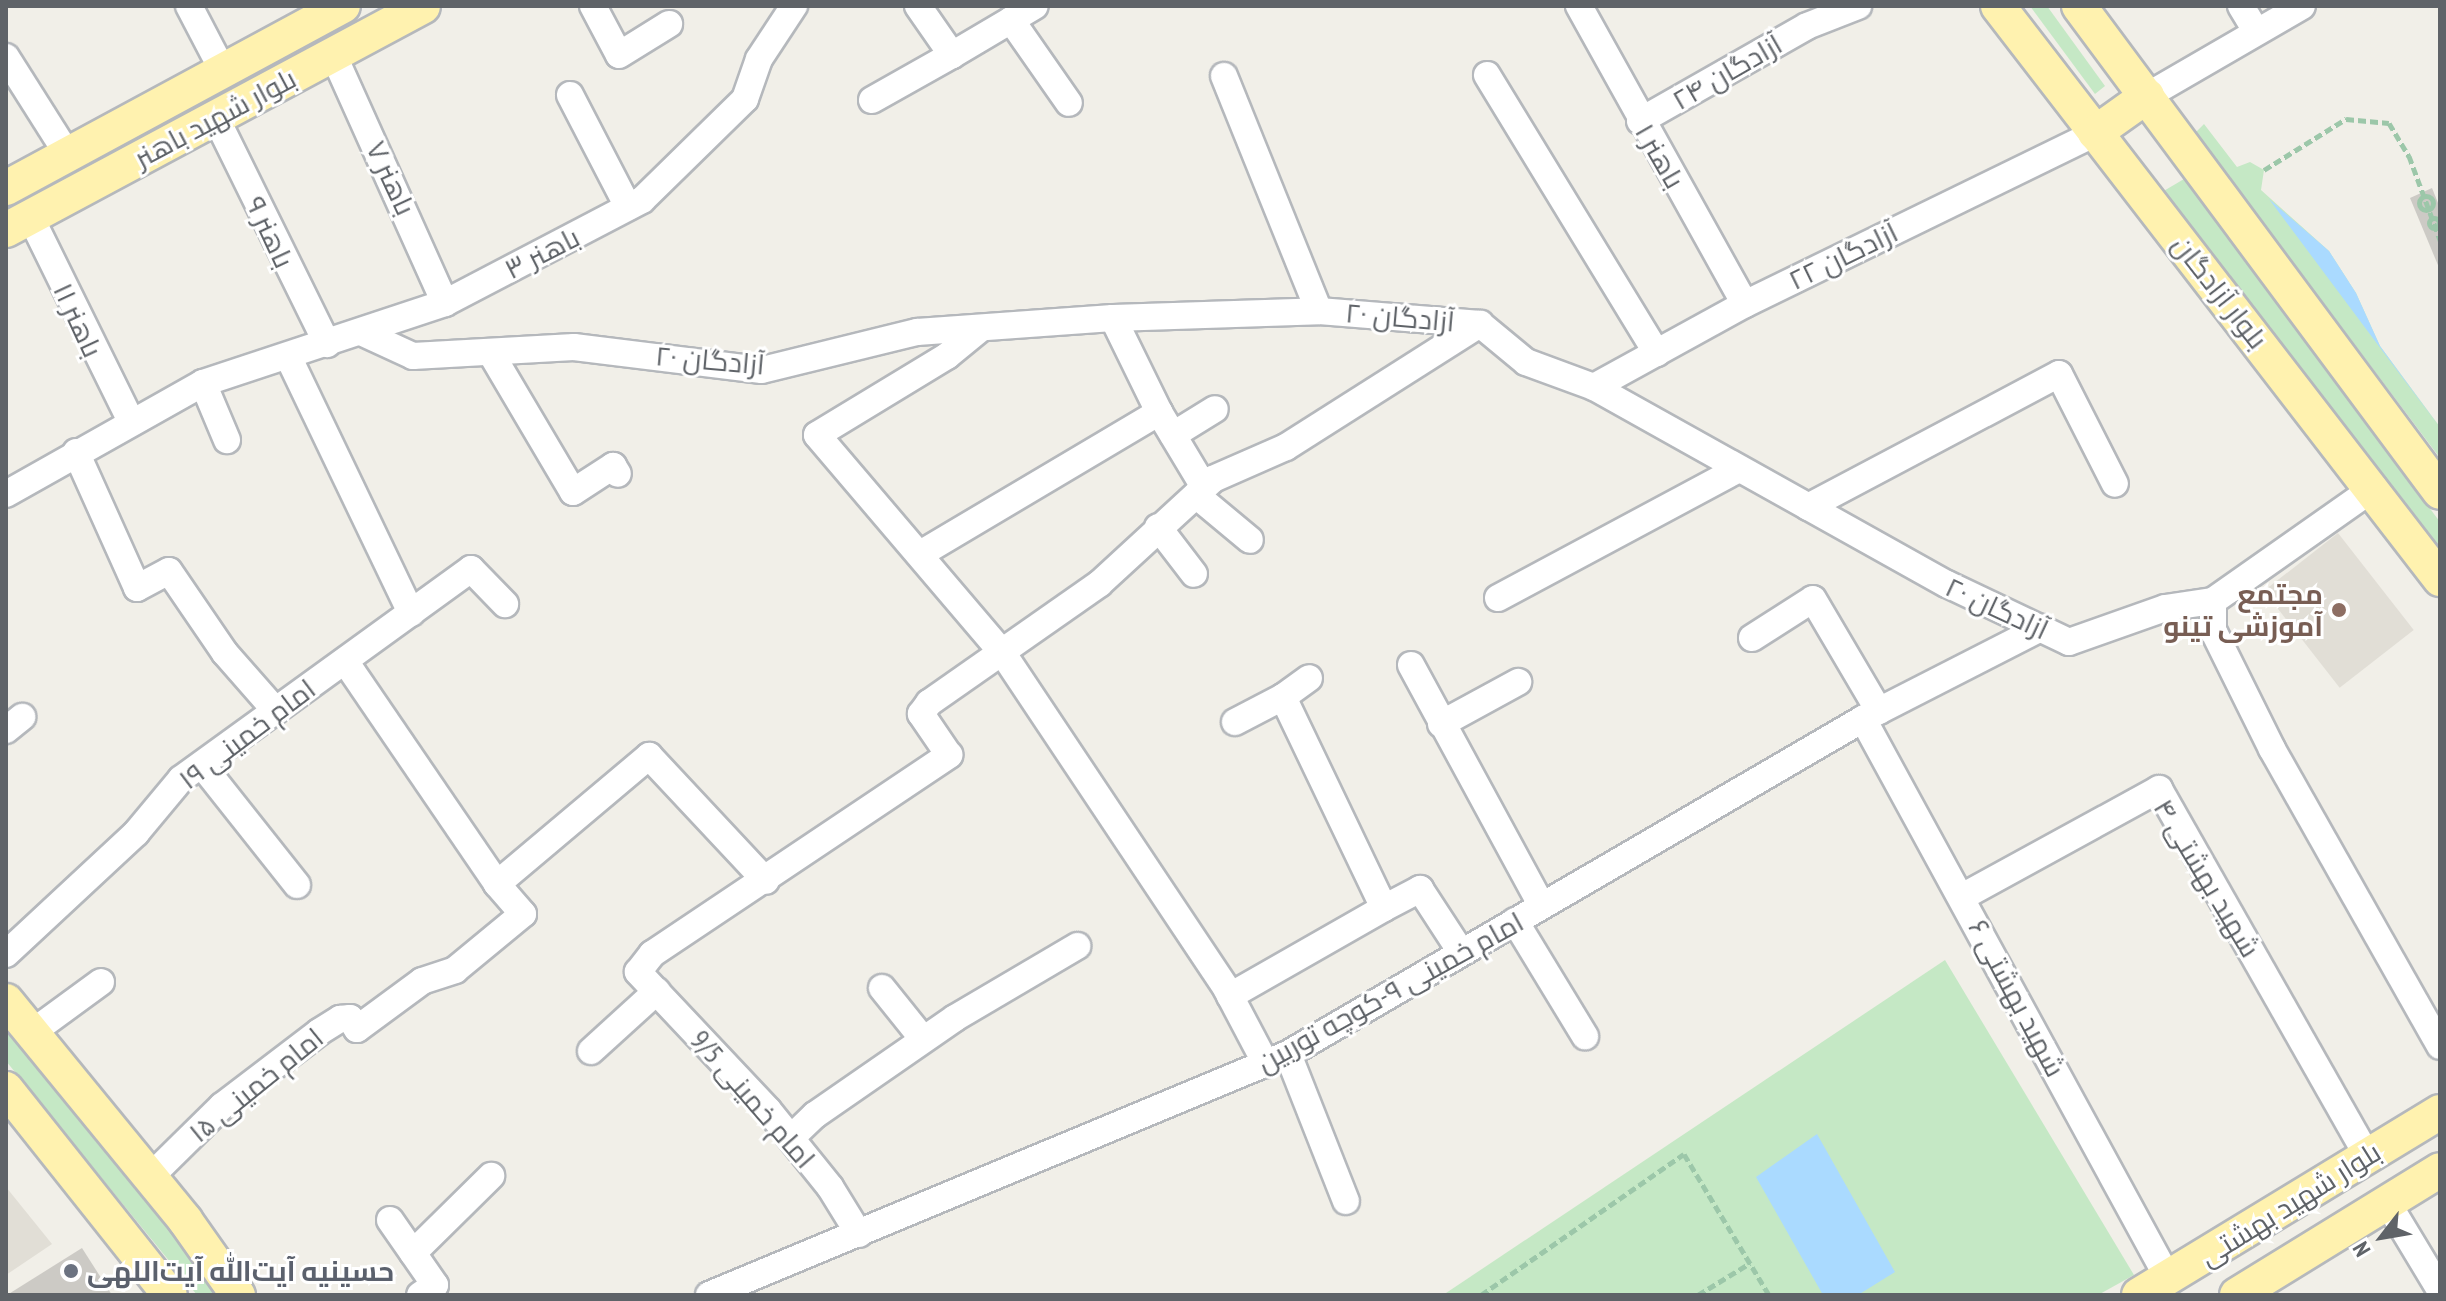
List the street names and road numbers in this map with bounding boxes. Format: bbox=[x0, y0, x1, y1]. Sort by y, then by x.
street label: آزادگان ۲۴ bbox=[1666, 27, 1788, 117]
street label: بلوار شهید باهنر bbox=[128, 61, 302, 175]
street label: باهنر ۱ bbox=[1628, 118, 1692, 194]
street label: باهنر ۷ bbox=[359, 136, 423, 220]
street label: باهنر ۹ bbox=[239, 191, 301, 273]
street label: آزادگان ۲۲ bbox=[1783, 215, 1903, 297]
street label: باهنر ۳ bbox=[499, 220, 585, 286]
street label: بلوار آزادگان bbox=[2165, 229, 2275, 355]
street label: باهنر ۱۱ bbox=[46, 278, 110, 362]
street label: آزادگان ۲۰ bbox=[1344, 295, 1456, 339]
street label: آزادگان ۲۰ bbox=[654, 338, 766, 382]
street label: آزادگان ۲۰ bbox=[1940, 570, 2054, 646]
street label: امام خمینی ۱۹ bbox=[172, 672, 322, 796]
street label: شهید بهشتی ۴ bbox=[2147, 793, 2267, 963]
street label: امام خمینی ۹-کوچه توربین bbox=[1251, 905, 1529, 1079]
street label: شهید بهشتی ۶ bbox=[1962, 914, 2072, 1082]
street label: امام خمینی ۱۵ bbox=[182, 1021, 330, 1149]
street label: امام خمینی 9/5 bbox=[684, 1023, 822, 1175]
street label: بلوار شهید بهشتی bbox=[2193, 1135, 2387, 1273]

